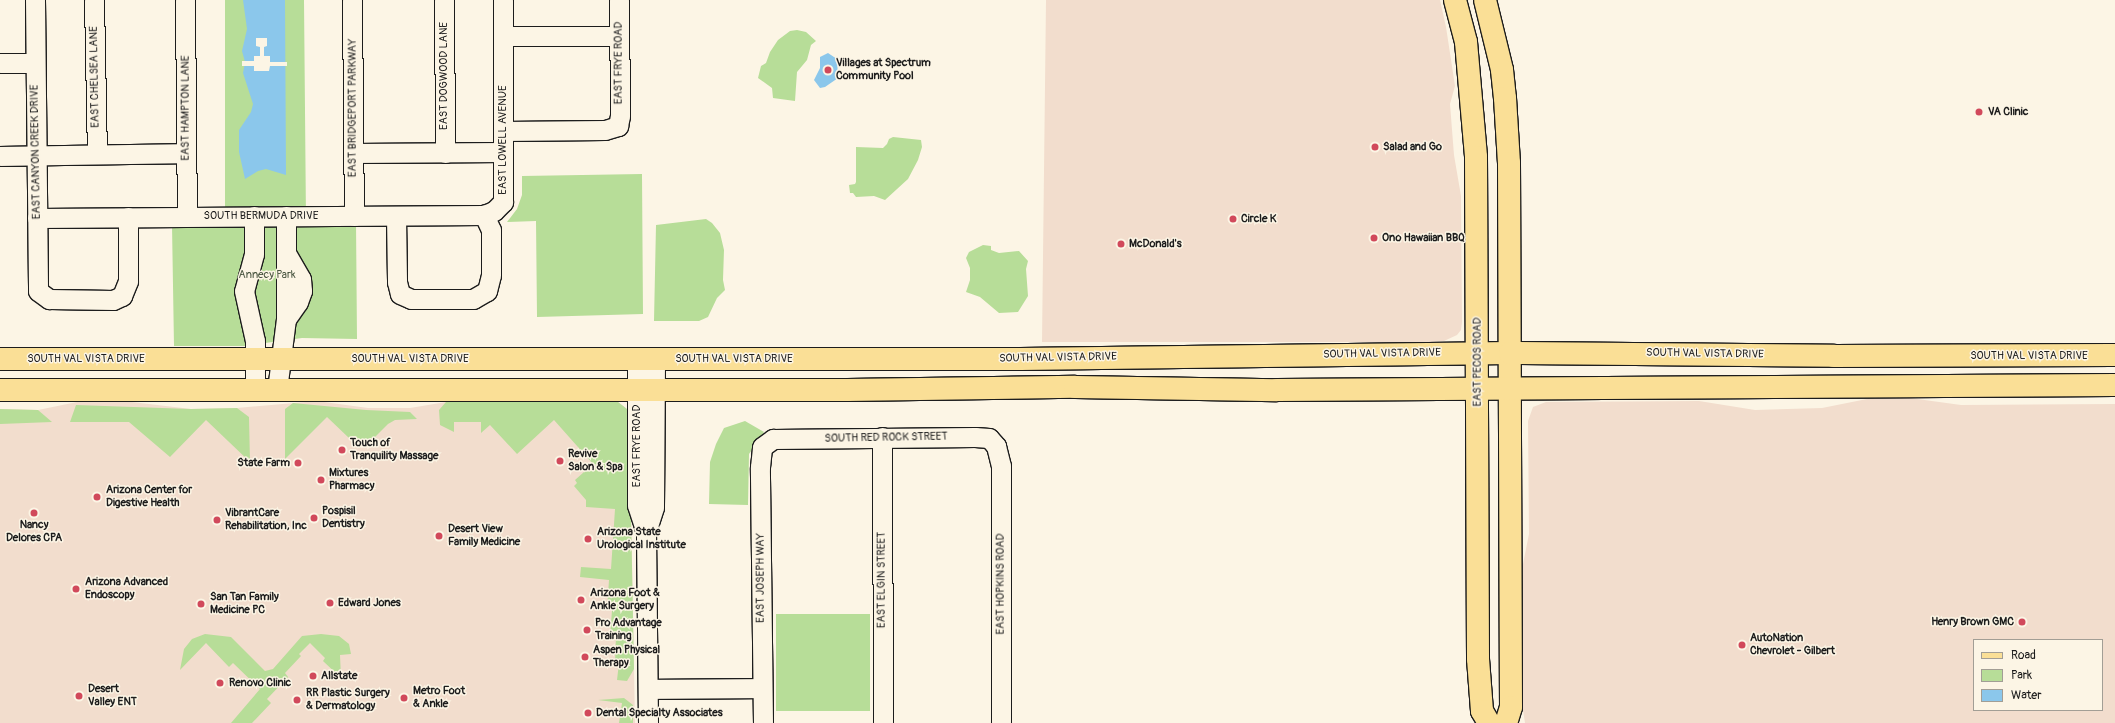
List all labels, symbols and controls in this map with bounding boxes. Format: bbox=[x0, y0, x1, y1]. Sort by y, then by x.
street label: EAST DOGWOOD LANE bbox=[437, 22, 451, 130]
street label: EAST FRYE ROAD bbox=[612, 22, 626, 104]
street label: EAST CHELSEA LANE bbox=[88, 26, 102, 128]
street label: EAST BRIDGEPORT PARKWAY bbox=[346, 39, 360, 177]
street label: EAST HAMPTON LANE bbox=[179, 55, 193, 161]
place label: Villages at Spectrum Community Pool bbox=[836, 57, 931, 83]
marker: Villages at Spectrum Community Pool bbox=[823, 65, 833, 75]
street label: EAST CANYON CREEK DRIVE bbox=[28, 85, 44, 219]
street label: EAST LOWELL AVENUE bbox=[496, 85, 510, 195]
place label: VA Clinic bbox=[1988, 105, 2028, 119]
marker: VA Clinic bbox=[1973, 106, 1985, 118]
place label: Salad and Go bbox=[1383, 140, 1442, 154]
marker: Salad and Go bbox=[1370, 142, 1380, 152]
street label: SOUTH BERMUDA DRIVE bbox=[204, 209, 318, 223]
place label: Circle K bbox=[1241, 212, 1276, 226]
marker: Circle K bbox=[1228, 214, 1238, 224]
place label: Ono Hawaiian BBQ bbox=[1382, 231, 1465, 245]
marker: Ono Hawaiian BBQ bbox=[1369, 233, 1379, 243]
place label: McDonald's bbox=[1129, 237, 1182, 251]
marker: McDonald's bbox=[1116, 239, 1126, 249]
park label: Annecy Park bbox=[239, 268, 295, 282]
street label: EAST PECOS ROAD bbox=[1471, 317, 1485, 407]
street label: SOUTH VAL VISTA DRIVE bbox=[1323, 346, 1441, 362]
street label: SOUTH VAL VISTA DRIVE bbox=[1646, 346, 1764, 362]
street label: SOUTH VAL VISTA DRIVE bbox=[1970, 349, 2088, 363]
street label: SOUTH VAL VISTA DRIVE bbox=[999, 350, 1117, 366]
street label: SOUTH VAL VISTA DRIVE bbox=[27, 352, 145, 366]
street label: SOUTH VAL VISTA DRIVE bbox=[351, 352, 469, 366]
street label: SOUTH VAL VISTA DRIVE bbox=[675, 352, 793, 366]
street label: EAST FRYE ROAD bbox=[630, 405, 644, 487]
street label: SOUTH RED ROCK STREET bbox=[824, 430, 948, 446]
place label: Touch of Tranquility Massage bbox=[350, 437, 438, 463]
marker: Touch of Tranquility Massage bbox=[337, 445, 347, 455]
place label: Revive Salon & Spa bbox=[568, 448, 623, 474]
place label: State Farm bbox=[237, 456, 290, 470]
marker: Revive Salon & Spa bbox=[555, 456, 565, 466]
marker: State Farm bbox=[293, 458, 303, 468]
place label: Mixtures Pharmacy bbox=[329, 467, 374, 493]
marker: Mixtures Pharmacy bbox=[316, 475, 326, 485]
place label: Arizona Center for Digestive Health bbox=[106, 484, 192, 510]
marker: Arizona Center for Digestive Health bbox=[91, 491, 103, 503]
place label: Pospisil Dentistry bbox=[322, 505, 365, 531]
place label: VibrantCare Rehabilitation, Inc bbox=[225, 507, 307, 533]
marker: Nancy Delores CPA bbox=[29, 508, 39, 518]
marker: Pospisil Dentistry bbox=[309, 513, 319, 523]
marker: VibrantCare Rehabilitation, Inc bbox=[212, 515, 222, 525]
place label: Nancy Delores CPA bbox=[6, 519, 62, 545]
place label: Desert View Family Medicine bbox=[448, 523, 520, 549]
place label: Arizona State Urological Institute bbox=[597, 526, 686, 552]
marker: Desert View Family Medicine bbox=[433, 530, 445, 542]
street label: EAST ELGIN STREET bbox=[875, 532, 889, 628]
marker: Arizona State Urological Institute bbox=[582, 533, 594, 545]
street label: EAST JOSEPH WAY bbox=[754, 533, 768, 623]
street label: EAST HOPKINS ROAD bbox=[994, 533, 1008, 635]
place label: Arizona Advanced Endoscopy bbox=[85, 576, 168, 602]
marker: Arizona Advanced Endoscopy bbox=[70, 583, 82, 595]
place label: Arizona Foot & Ankle Surgery bbox=[590, 587, 660, 613]
place label: San Tan Family Medicine PC bbox=[210, 591, 279, 617]
marker: Arizona Foot & Ankle Surgery bbox=[575, 594, 587, 606]
place label: Edward Jones bbox=[338, 596, 401, 610]
marker: San Tan Family Medicine PC bbox=[195, 598, 207, 610]
marker: Edward Jones bbox=[325, 598, 335, 608]
place label: Henry Brown GMC bbox=[1931, 615, 2014, 629]
place label: Pro Advantage Training bbox=[595, 617, 662, 643]
marker: Henry Brown GMC bbox=[2017, 617, 2027, 627]
marker: Pro Advantage Training bbox=[582, 625, 592, 635]
place label: AutoNation Chevrolet - Gilbert bbox=[1750, 632, 1835, 658]
legend bbox=[1973, 639, 2103, 711]
marker: AutoNation Chevrolet - Gilbert bbox=[1737, 640, 1747, 650]
place label: Aspen Physical Therapy bbox=[593, 644, 660, 670]
text: Road bbox=[2011, 648, 2036, 663]
marker: Aspen Physical Therapy bbox=[580, 652, 590, 662]
text: Park bbox=[2011, 668, 2032, 683]
place label: Allstate bbox=[321, 669, 357, 683]
marker: Allstate bbox=[308, 671, 318, 681]
place label: Renovo Clinic bbox=[229, 676, 291, 690]
marker: Renovo Clinic bbox=[214, 677, 226, 689]
place label: Desert Valley ENT bbox=[88, 683, 137, 709]
place label: Metro Foot & Ankle bbox=[413, 685, 465, 711]
place label: RR Plastic Surgery & Dermatology bbox=[306, 687, 390, 713]
text: Water bbox=[2011, 688, 2042, 703]
marker: Desert Valley ENT bbox=[73, 690, 85, 702]
marker: Metro Foot & Ankle bbox=[398, 692, 410, 704]
marker: RR Plastic Surgery & Dermatology bbox=[291, 694, 303, 706]
place label: Dental Specialty Associates bbox=[596, 706, 723, 720]
marker: Dental Specialty Associates bbox=[583, 708, 593, 718]

